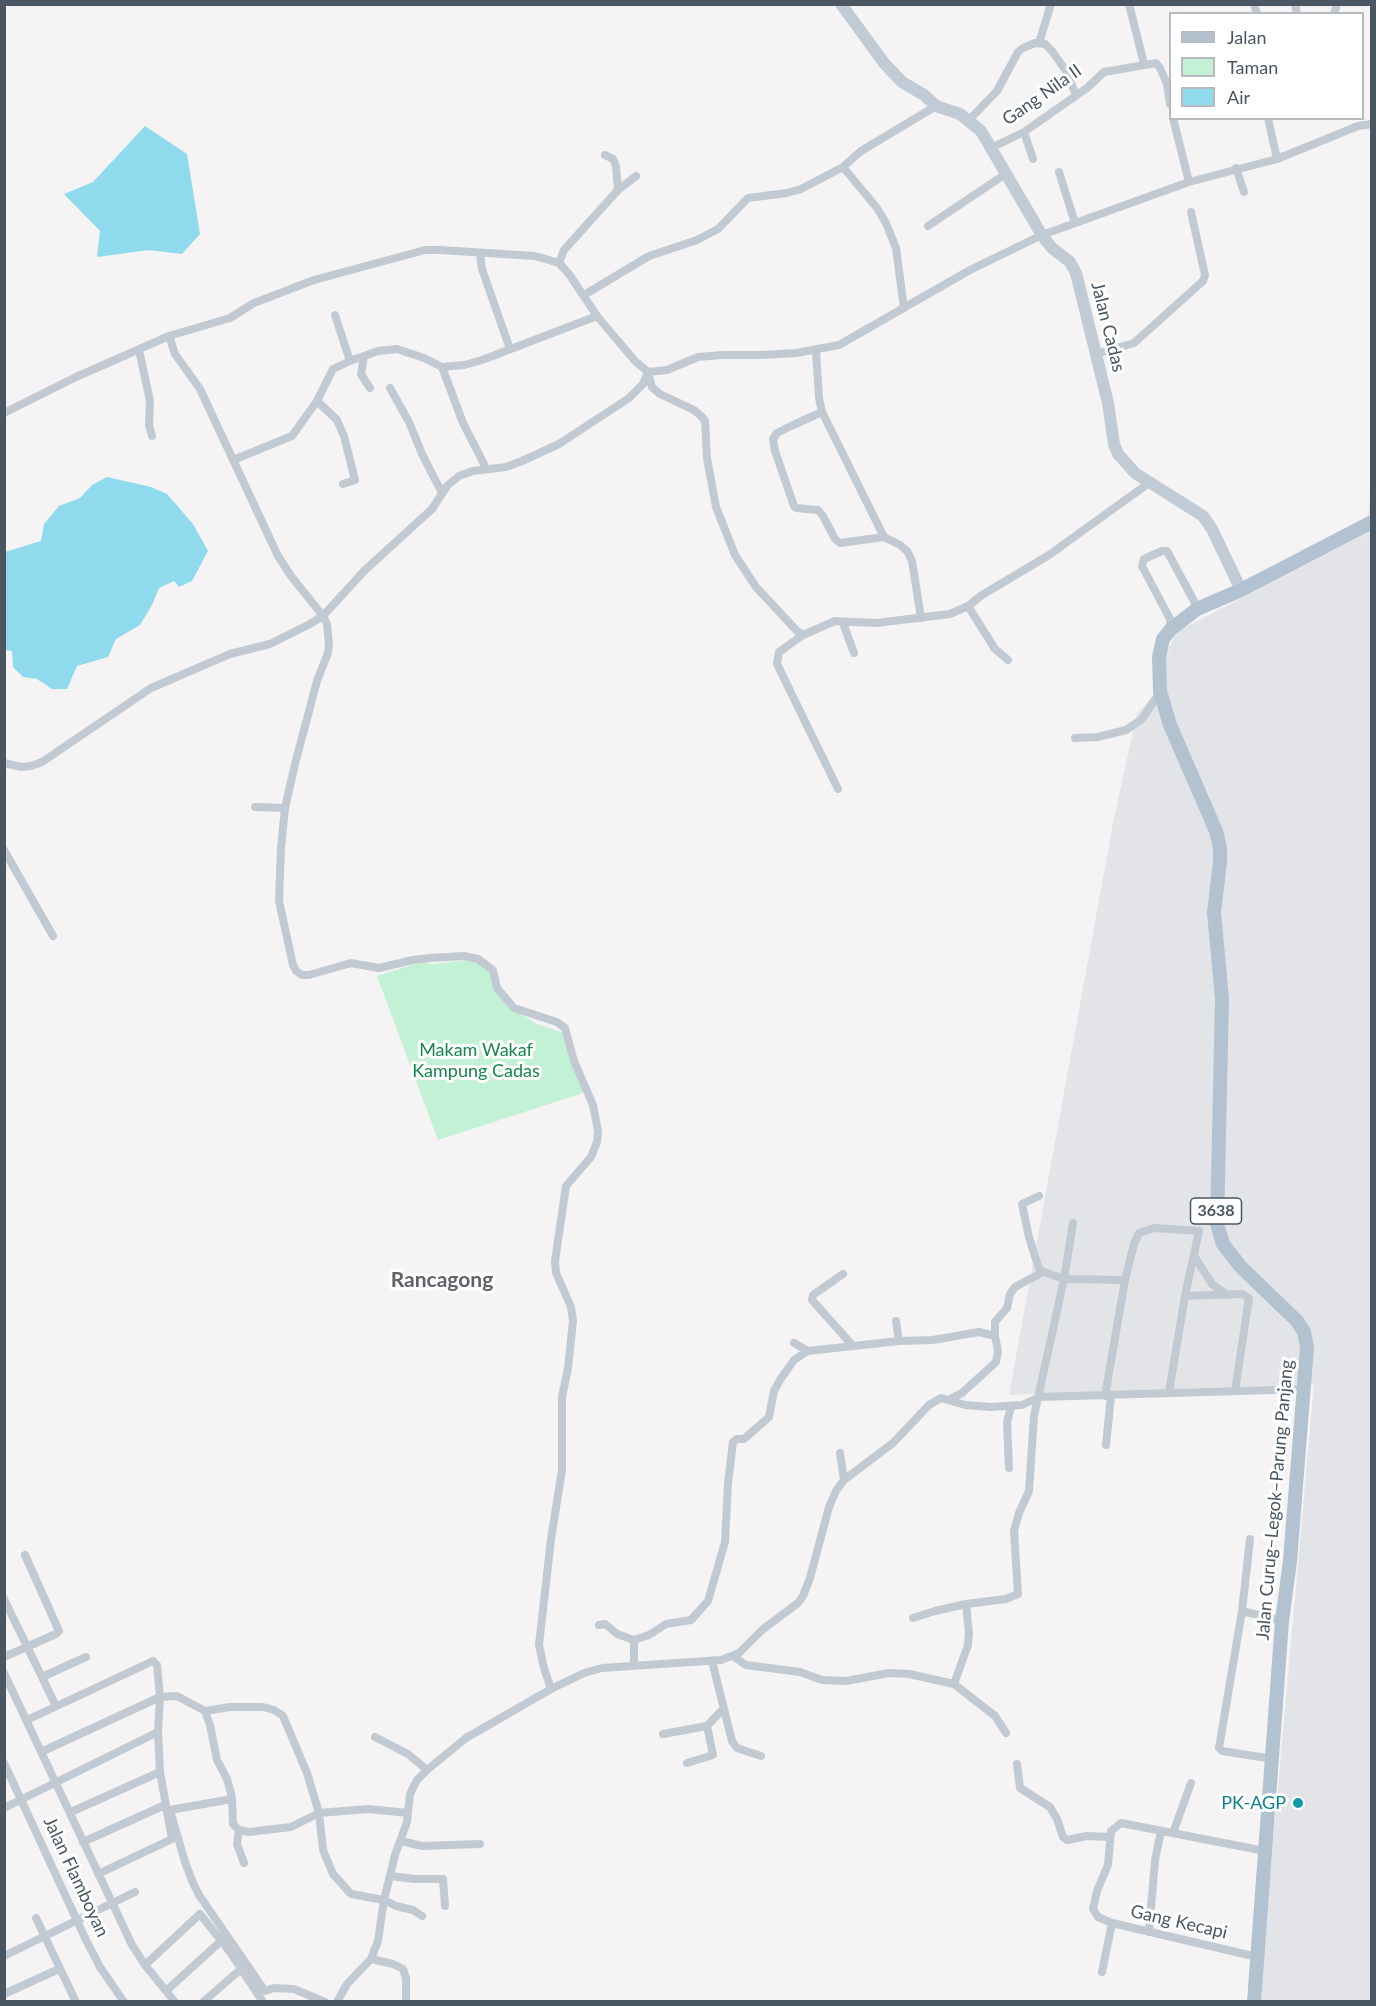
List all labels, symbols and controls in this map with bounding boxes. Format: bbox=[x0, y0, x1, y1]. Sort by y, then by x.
legend bbox=[1169, 12, 1364, 120]
text: Jalan bbox=[1227, 26, 1266, 48]
text: Taman bbox=[1227, 56, 1278, 78]
street label: Gang Nila II bbox=[998, 60, 1086, 130]
text: Air bbox=[1227, 86, 1250, 108]
street label: Jalan Cadas bbox=[1086, 280, 1130, 374]
park label: Makam Wakaf Kampung Cadas bbox=[412, 1039, 540, 1082]
road number: 3638 bbox=[1190, 1198, 1242, 1224]
district label: Rancagong bbox=[391, 1267, 493, 1293]
street label: Jalan Curug–Legok–Parung Panjang bbox=[1252, 1359, 1298, 1641]
place label: PK-AGP bbox=[1221, 1792, 1286, 1814]
marker: PK-AGP bbox=[1291, 1796, 1305, 1810]
street label: Jalan Flamboyan bbox=[39, 1813, 113, 1941]
street label: Gang Kecapi bbox=[1128, 1900, 1230, 1944]

